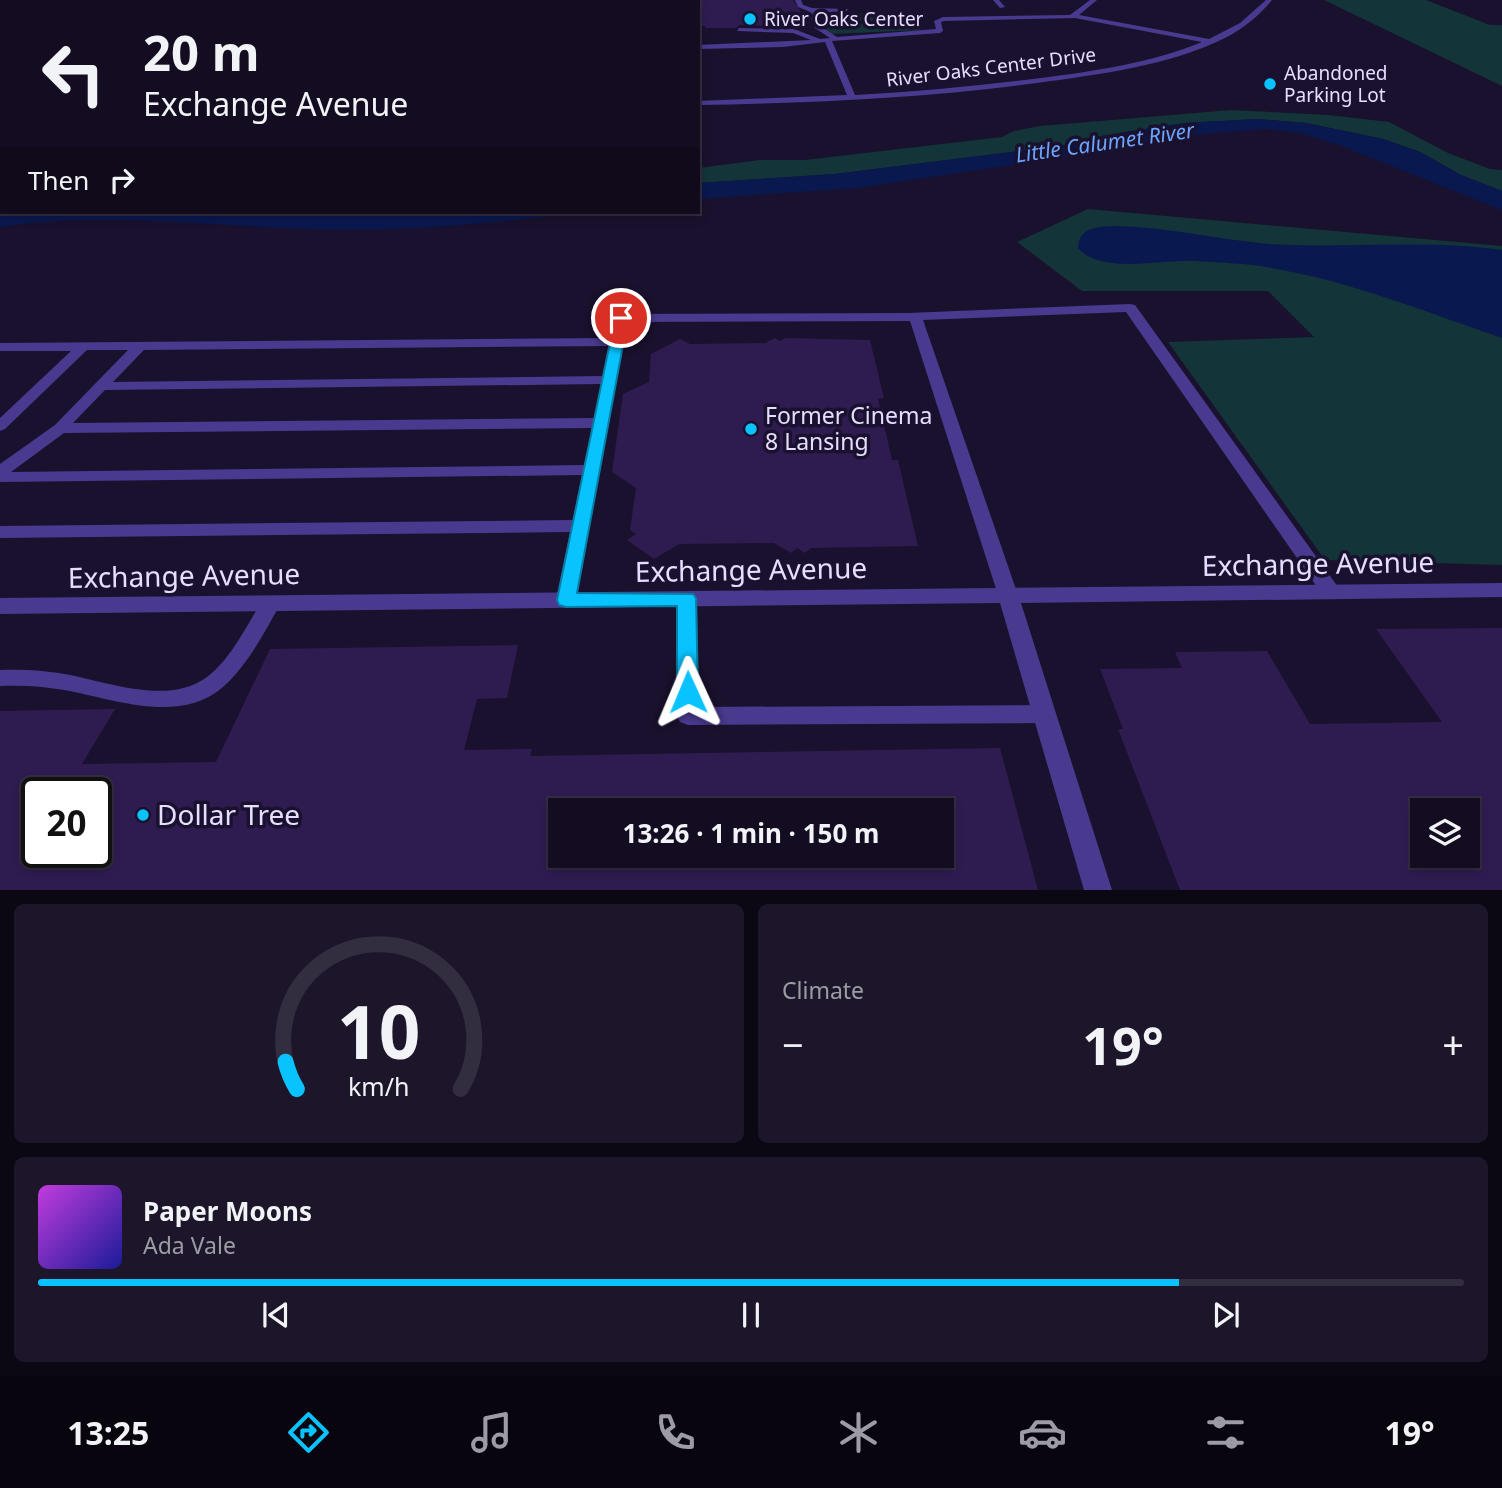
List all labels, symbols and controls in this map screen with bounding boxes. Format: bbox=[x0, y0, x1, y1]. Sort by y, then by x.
place label: River Oaks Center bbox=[764, 6, 924, 32]
marker: River Oaks Center bbox=[742, 11, 758, 27]
text: 20 m bbox=[143, 19, 260, 85]
icon: left bbox=[28, 28, 119, 119]
street label: River Oaks Center Drive bbox=[885, 41, 1097, 93]
place label: Abandoned Parking Lot bbox=[1284, 60, 1388, 108]
marker: Abandoned Parking Lot bbox=[1262, 76, 1278, 92]
text: Exchange Avenue bbox=[143, 82, 408, 125]
water label: Little Calumet River bbox=[1014, 115, 1198, 168]
icon: right bbox=[103, 161, 141, 199]
text: Then bbox=[28, 162, 89, 198]
pin bbox=[591, 288, 651, 348]
icon: arrive bbox=[602, 299, 640, 337]
place label: Former Cinema 8 Lansing bbox=[765, 399, 932, 457]
marker: Former Cinema 8 Lansing bbox=[743, 421, 759, 437]
street label: Exchange Avenue bbox=[1202, 542, 1434, 584]
street label: Exchange Avenue bbox=[635, 548, 867, 590]
street label: Exchange Avenue bbox=[68, 554, 300, 596]
position arrow bbox=[651, 655, 725, 729]
speed limit sign: 20 bbox=[21, 777, 112, 868]
place label: Dollar Tree bbox=[157, 795, 300, 833]
map controls bbox=[1410, 798, 1480, 868]
button: layers bbox=[1410, 798, 1480, 868]
marker: Dollar Tree bbox=[135, 807, 151, 823]
text: 13:26 · 1 min · 150 m bbox=[623, 815, 879, 851]
text: Climate bbox=[782, 974, 864, 1006]
text: 10 bbox=[337, 982, 421, 1081]
text: 19° bbox=[1082, 1009, 1164, 1080]
text: − bbox=[782, 1018, 804, 1070]
text: + bbox=[1442, 1018, 1464, 1070]
text: km/h bbox=[348, 1069, 410, 1103]
text: Paper Moons bbox=[143, 1193, 312, 1229]
text: Ada Vale bbox=[143, 1229, 236, 1261]
icon: previous bbox=[257, 1296, 295, 1334]
icon: pause bbox=[732, 1296, 770, 1334]
icon: next bbox=[1207, 1296, 1245, 1334]
icon: directions bbox=[284, 1408, 333, 1457]
icon: music bbox=[467, 1408, 516, 1457]
icon: phone bbox=[651, 1408, 700, 1457]
icon: climate bbox=[834, 1408, 883, 1457]
icon: car bbox=[1018, 1408, 1067, 1457]
icon: filters bbox=[1201, 1408, 1250, 1457]
text: 13:25 bbox=[67, 1411, 149, 1454]
text: 19° bbox=[1385, 1411, 1435, 1454]

